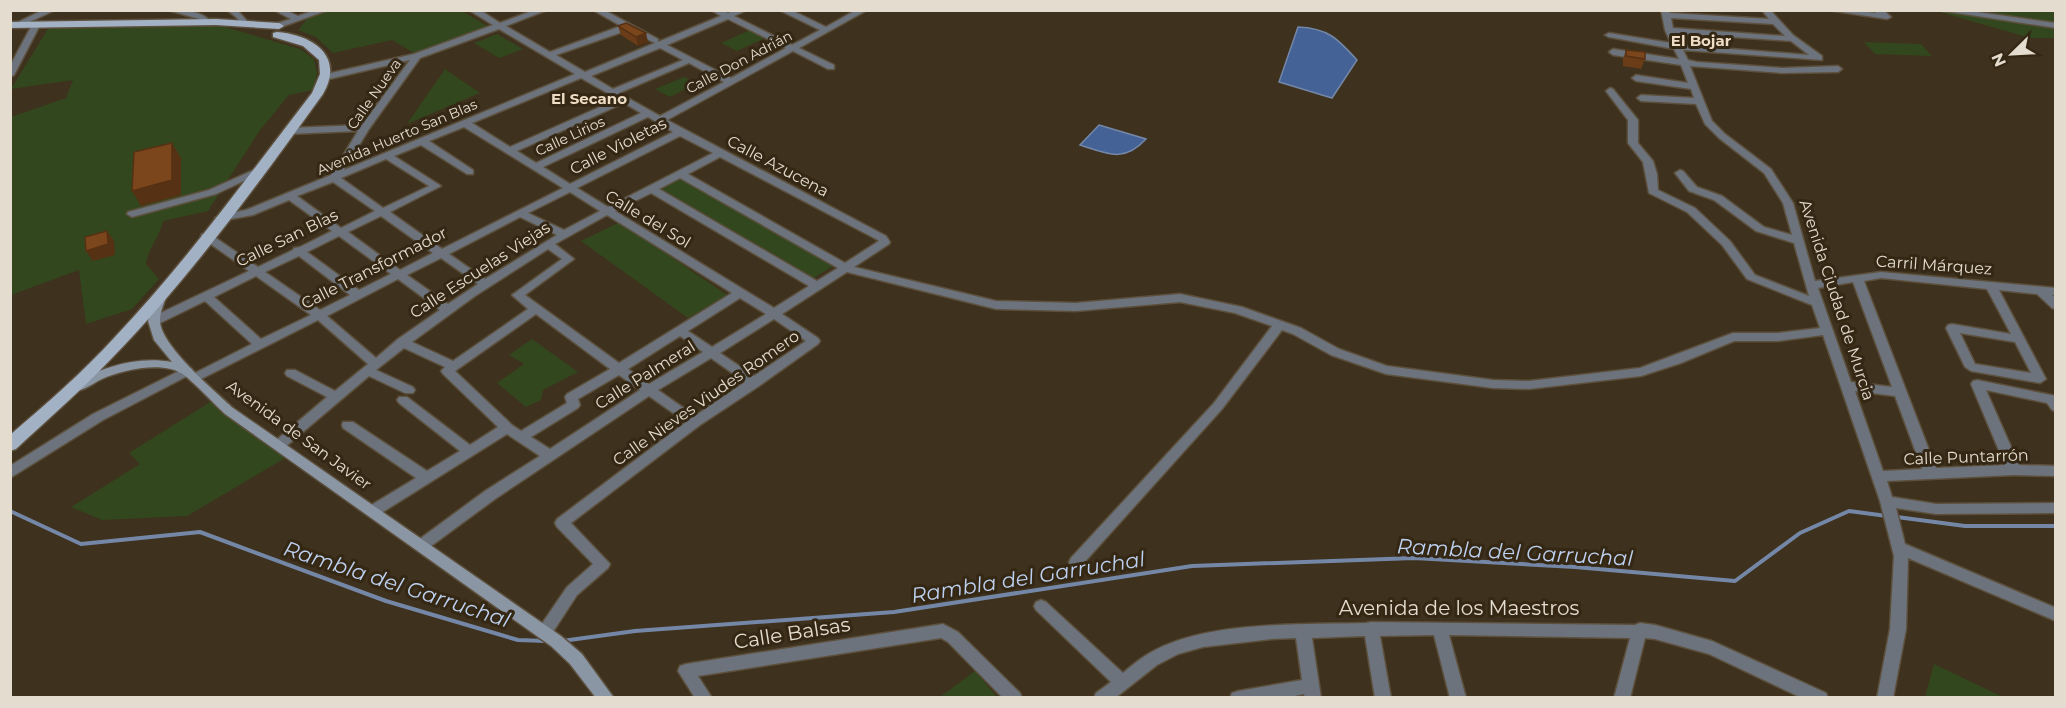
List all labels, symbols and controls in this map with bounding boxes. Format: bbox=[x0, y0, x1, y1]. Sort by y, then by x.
north arrow bbox=[1982, 24, 2042, 84]
street label: Calle Don Adrián bbox=[683, 26, 795, 98]
district label: El Bojar bbox=[1671, 31, 1732, 50]
text: N bbox=[1987, 50, 2010, 70]
street label: Calle Nueva bbox=[343, 55, 405, 133]
district label: El Secano bbox=[551, 89, 627, 108]
street label: Avenida Huerto San Blas bbox=[314, 95, 480, 179]
street label: Calle Lirios bbox=[532, 112, 608, 160]
street label: Calle Violetas bbox=[567, 113, 670, 178]
street label: Calle Azucena bbox=[724, 131, 832, 201]
street label: Calle del Sol bbox=[602, 186, 694, 252]
street label: Avenida Ciudad de Murcia bbox=[1796, 197, 1878, 403]
street label: Calle San Blas bbox=[233, 205, 341, 271]
street label: Calle Escuelas Viejas bbox=[406, 218, 554, 322]
street label: Calle Transformador bbox=[298, 223, 450, 313]
street label: Carril Márquez bbox=[1875, 251, 1993, 279]
street label: Calle Nieves Viudes Romero bbox=[609, 326, 803, 470]
street label: Calle Palmeral bbox=[592, 337, 698, 413]
street label: Avenida de San Javier bbox=[223, 376, 375, 494]
street label: Calle Puntarrón bbox=[1903, 445, 2029, 469]
water label: Rambla del Garruchal bbox=[1396, 533, 1634, 571]
water label: Rambla del Garruchal bbox=[281, 536, 514, 633]
water label: Rambla del Garruchal bbox=[909, 546, 1147, 608]
street label: Avenida de los Maestros bbox=[1339, 596, 1580, 620]
street label: Calle Balsas bbox=[732, 612, 852, 654]

